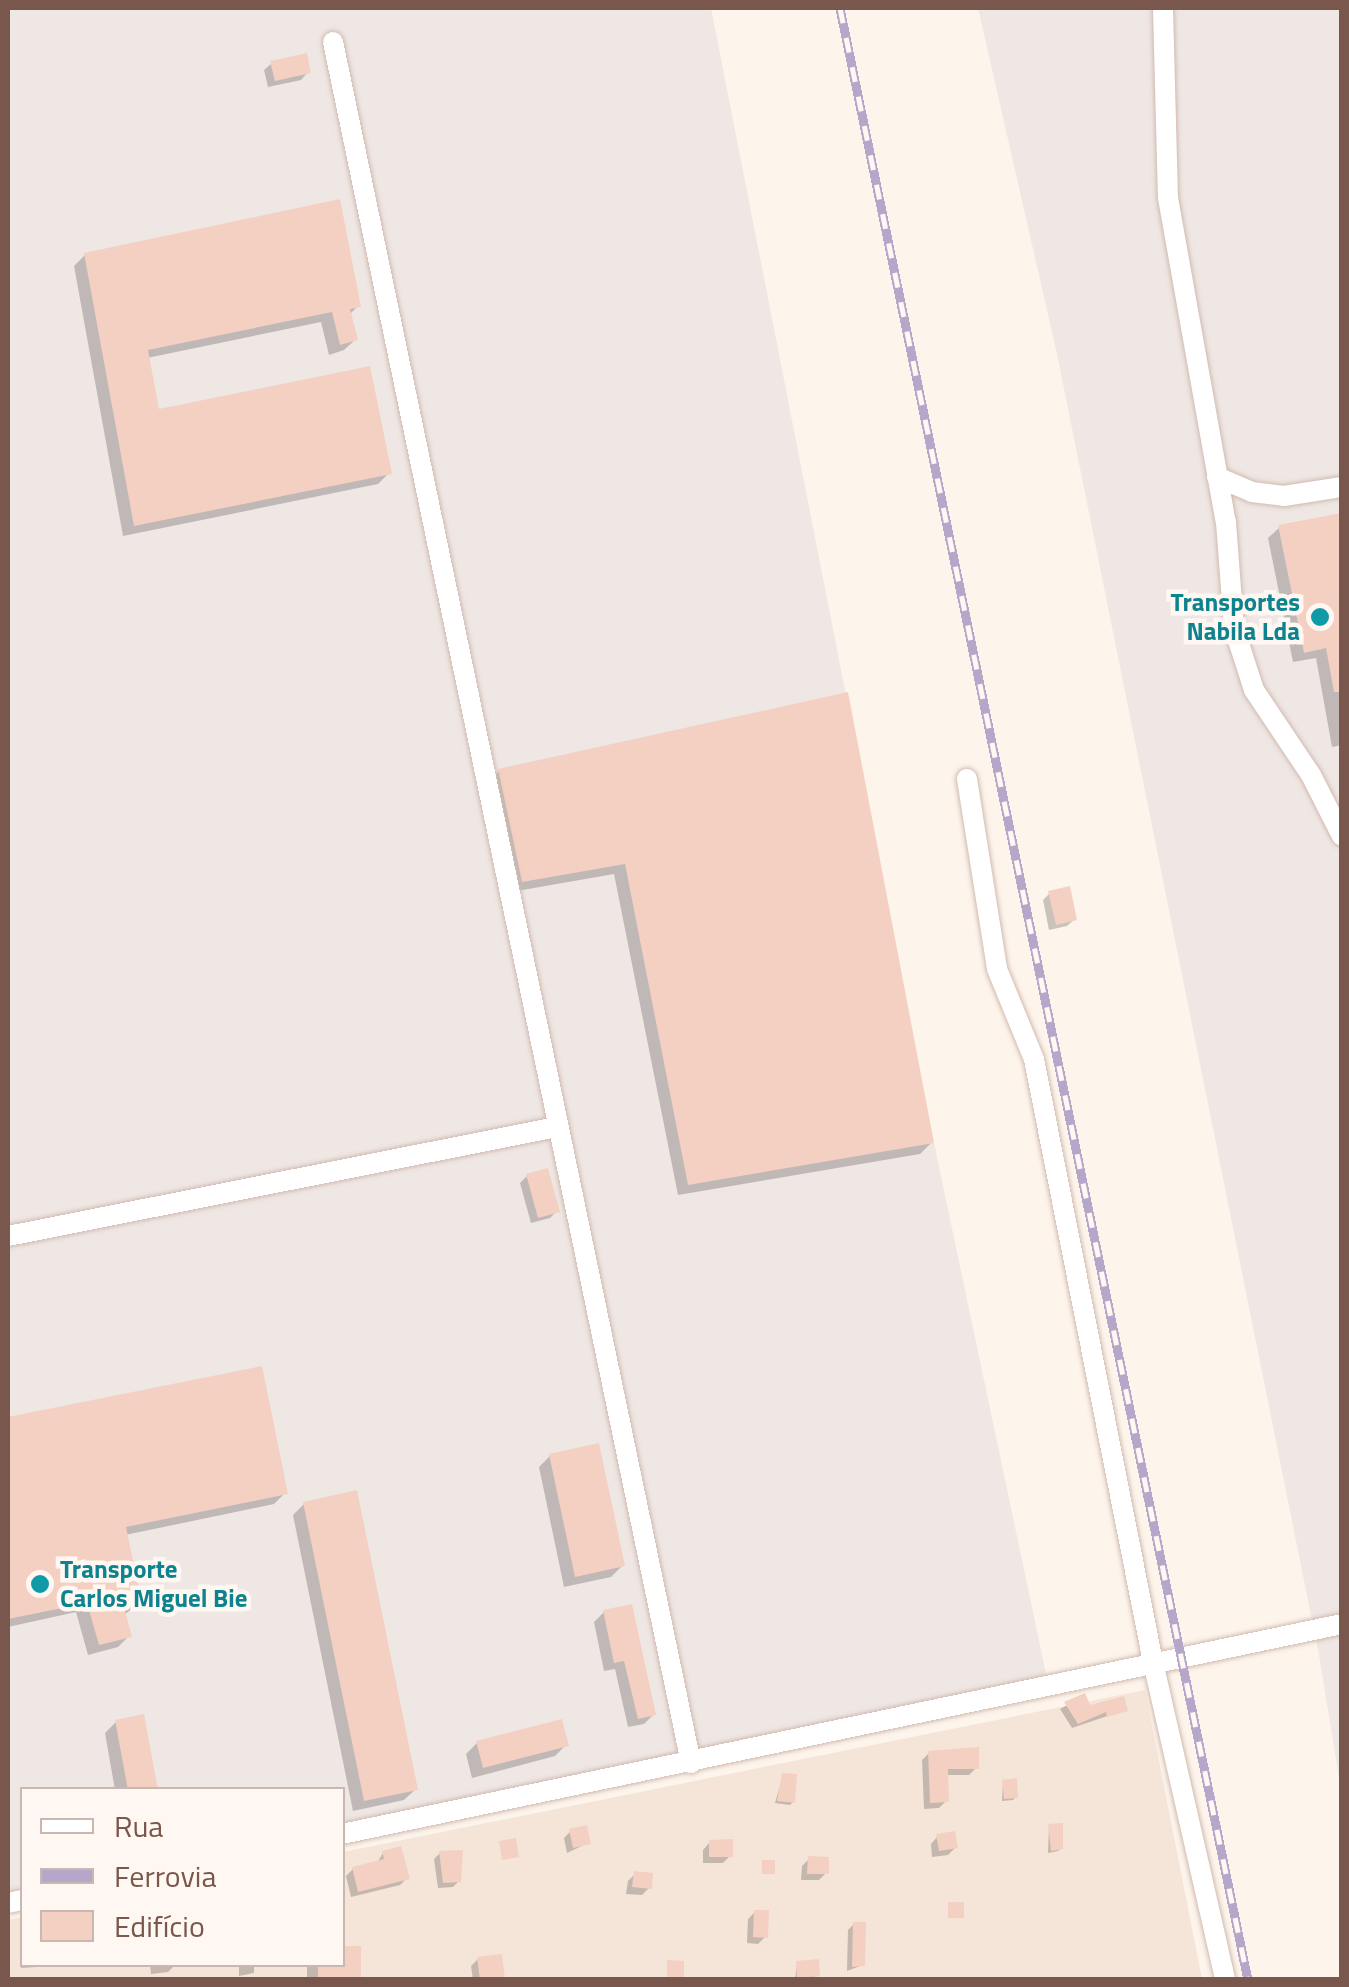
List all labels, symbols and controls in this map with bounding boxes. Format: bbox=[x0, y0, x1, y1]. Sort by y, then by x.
place label: Transportes Nabila Lda bbox=[1171, 588, 1300, 647]
marker: Transportes Nabila Lda bbox=[1309, 606, 1331, 628]
place label: Transporte Carlos Miguel Bie bbox=[60, 1555, 247, 1614]
marker: Transporte Carlos Miguel Bie bbox=[29, 1573, 51, 1595]
legend bbox=[20, 1787, 345, 1967]
text: Rua bbox=[114, 1803, 163, 1849]
text: Ferrovia bbox=[114, 1853, 216, 1899]
text: Edifício bbox=[114, 1903, 205, 1949]

